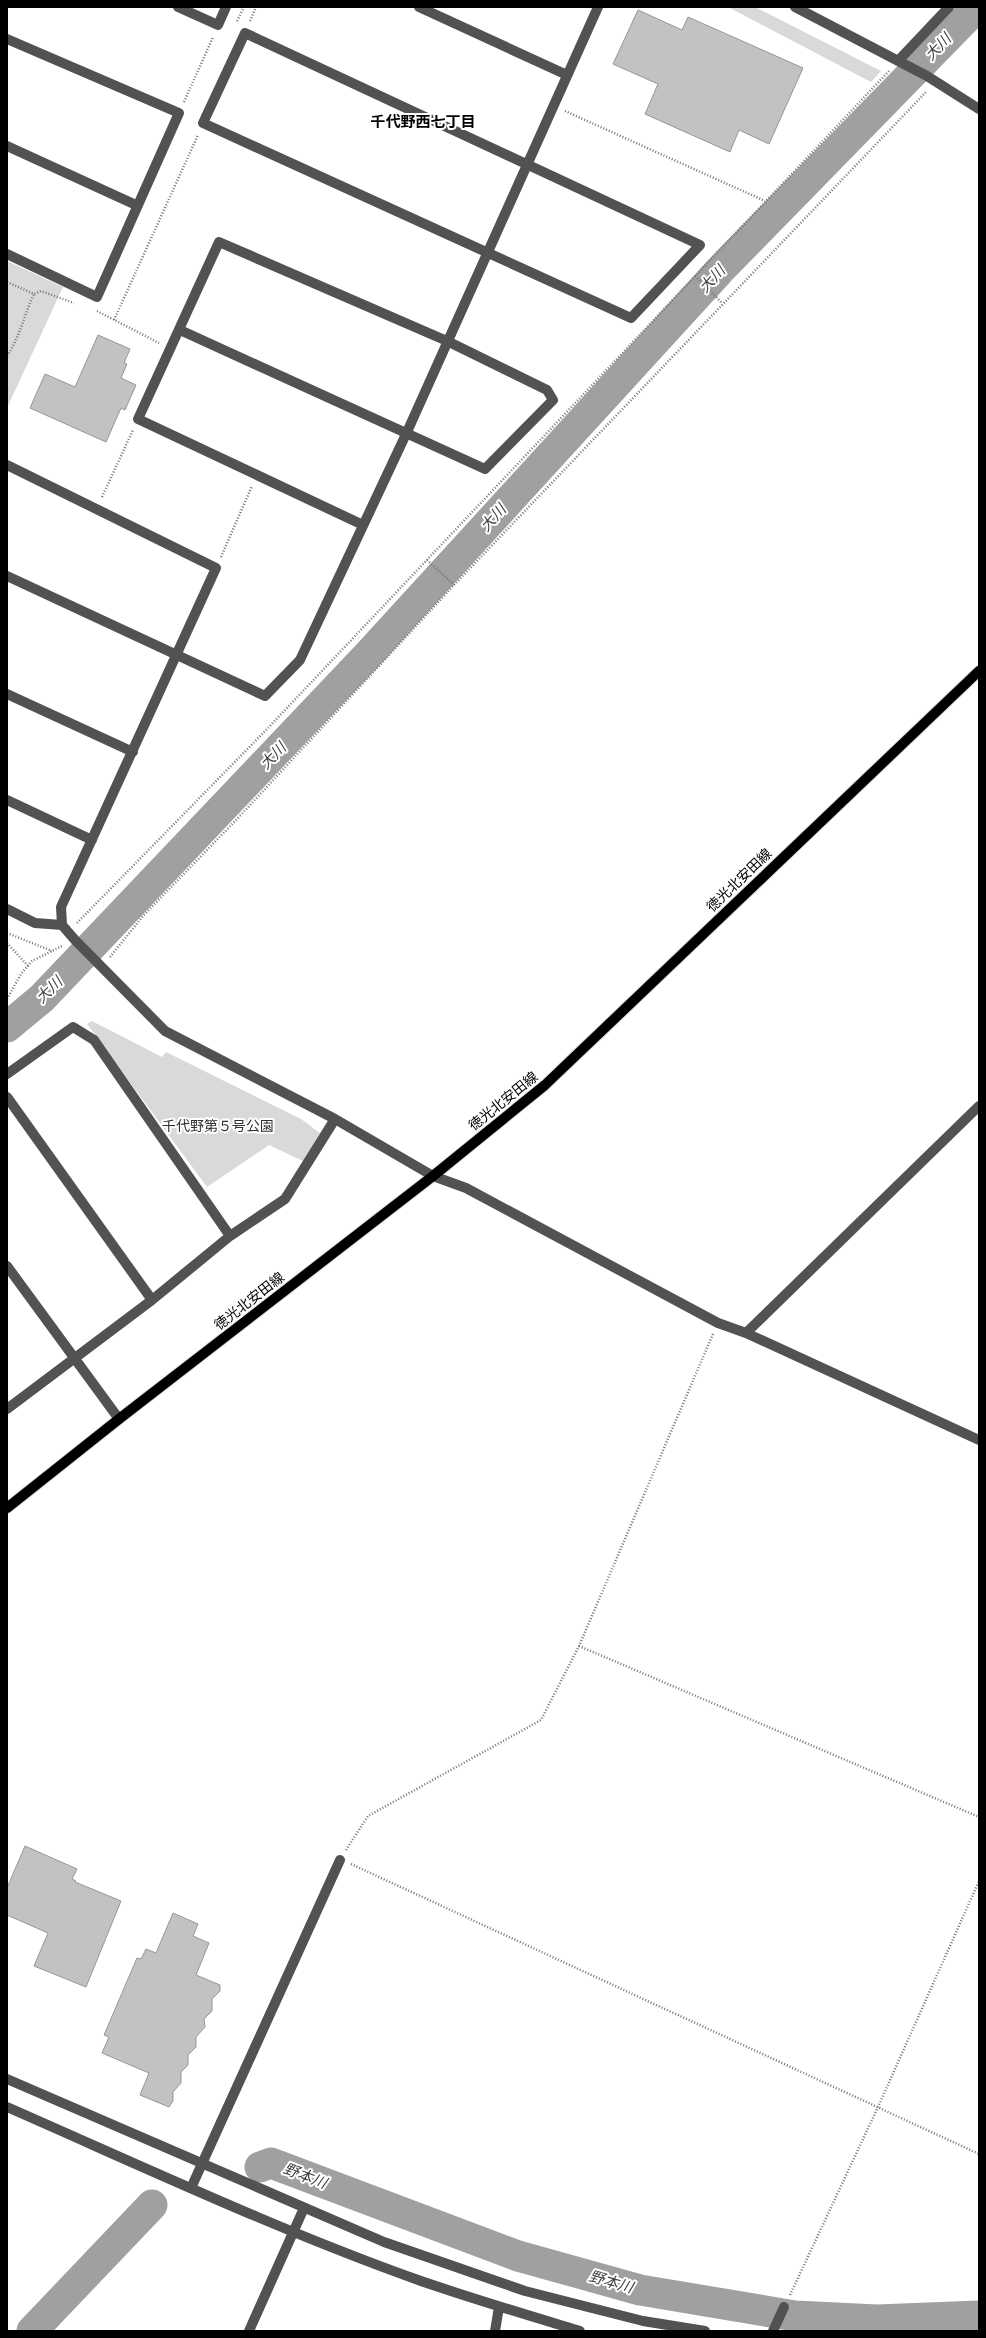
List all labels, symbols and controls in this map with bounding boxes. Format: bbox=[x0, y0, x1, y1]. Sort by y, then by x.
water label: 大川 bbox=[922, 29, 958, 65]
district label: 千代野西七丁目 bbox=[370, 113, 476, 133]
water label: 大川 bbox=[696, 261, 732, 297]
water label: 大川 bbox=[477, 500, 513, 537]
water label: 大川 bbox=[257, 738, 293, 774]
street label: 徳光北安田線 bbox=[703, 845, 776, 916]
water label: 大川 bbox=[33, 972, 69, 1008]
street label: 徳光北安田線 bbox=[465, 1068, 542, 1135]
park label: 千代野第５号公園 bbox=[162, 1118, 274, 1136]
street label: 徳光北安田線 bbox=[211, 1269, 288, 1335]
water label: 野本川 bbox=[280, 2160, 331, 2195]
water label: 野本川 bbox=[586, 2268, 637, 2299]

